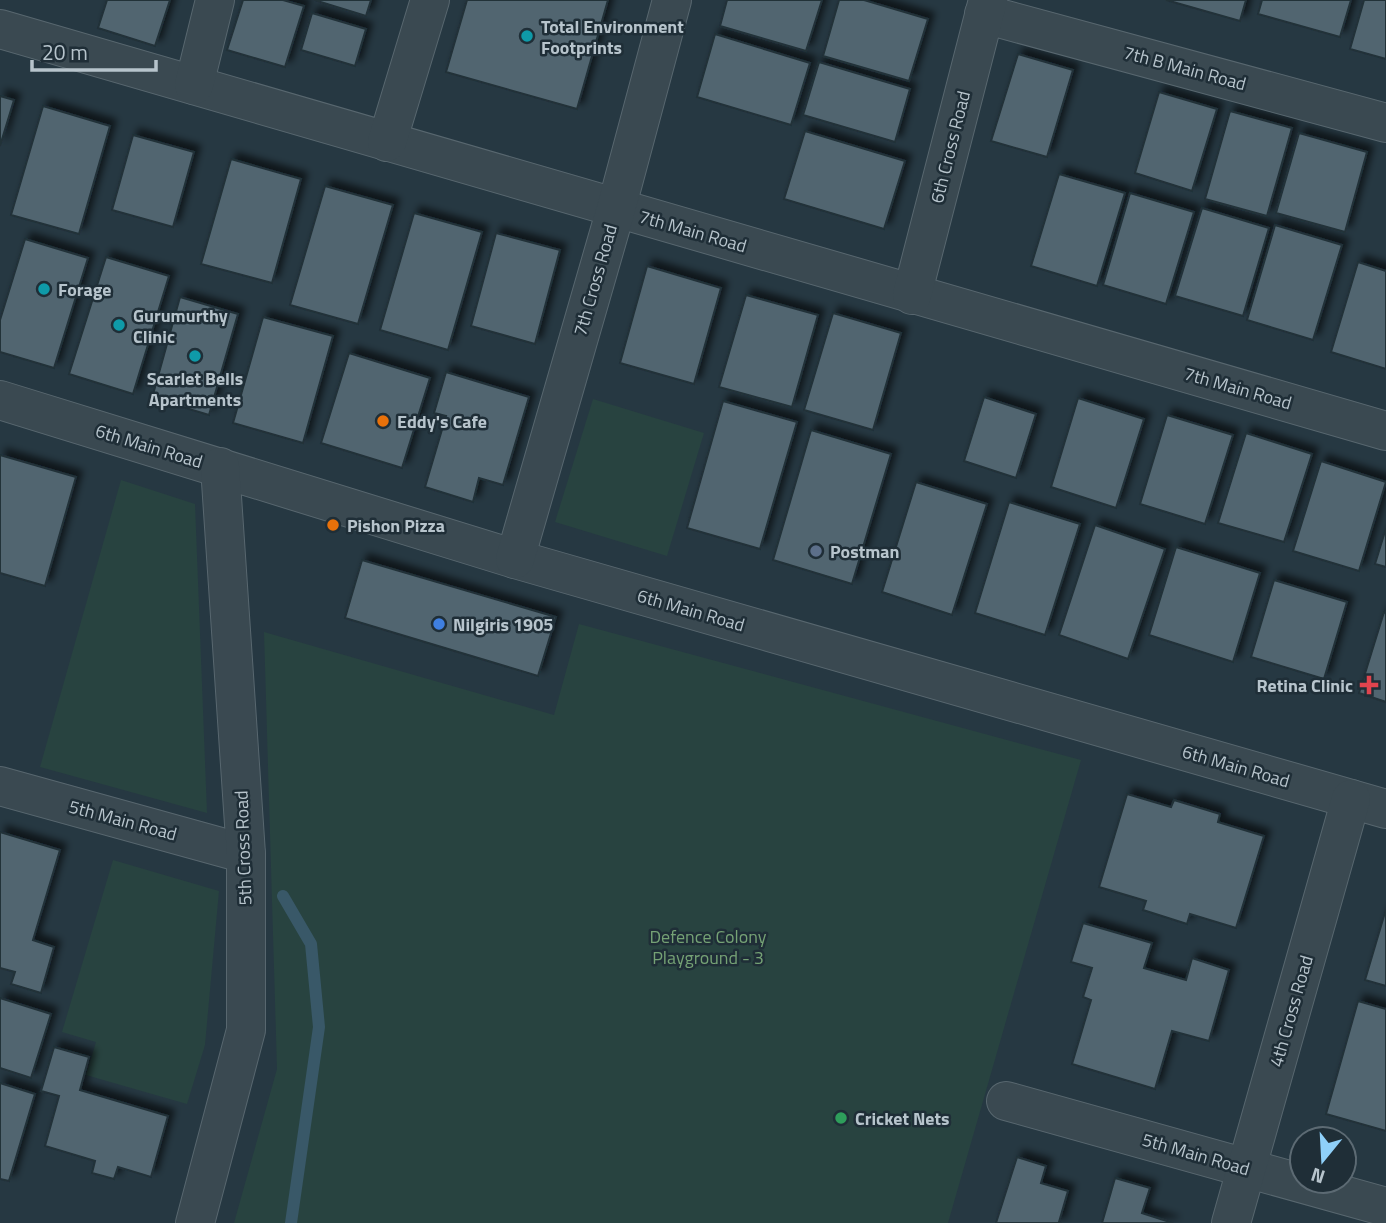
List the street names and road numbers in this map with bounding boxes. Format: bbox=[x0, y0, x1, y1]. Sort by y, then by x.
street label: 7th B Main Road bbox=[1121, 39, 1249, 97]
street label: 6th Cross Road bbox=[923, 88, 977, 206]
street label: 7th Main Road bbox=[636, 203, 750, 259]
street label: 7th Cross Road bbox=[566, 221, 624, 339]
street label: 7th Main Road bbox=[1181, 360, 1295, 416]
street label: 6th Main Road bbox=[92, 417, 206, 475]
street label: 6th Main Road bbox=[634, 582, 748, 638]
street label: 6th Main Road bbox=[1179, 738, 1293, 794]
street label: 5th Cross Road bbox=[228, 790, 258, 906]
street label: 5th Main Road bbox=[66, 793, 180, 847]
street label: 4th Cross Road bbox=[1262, 952, 1320, 1070]
street label: 5th Main Road bbox=[1139, 1126, 1253, 1182]

